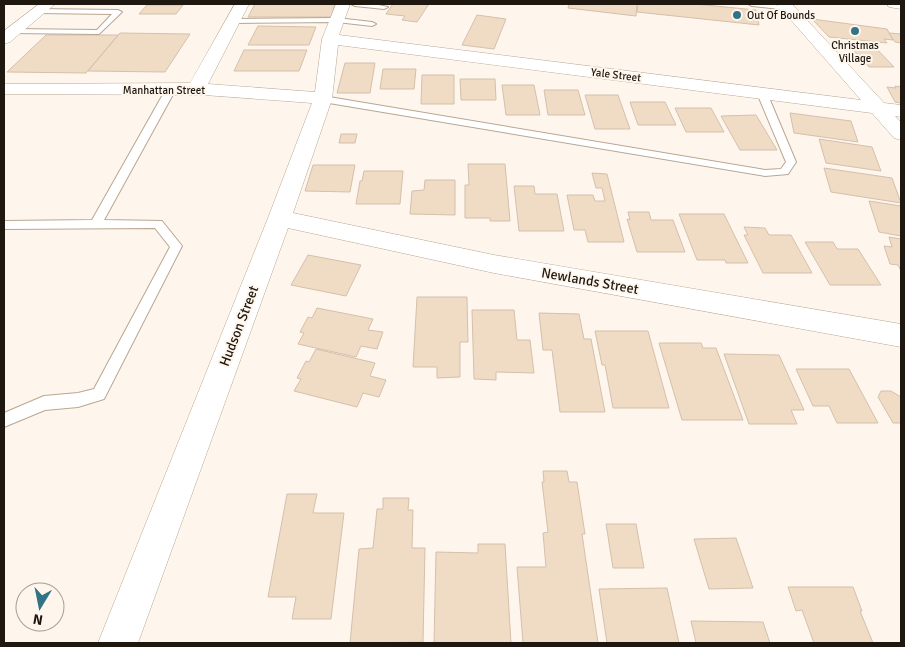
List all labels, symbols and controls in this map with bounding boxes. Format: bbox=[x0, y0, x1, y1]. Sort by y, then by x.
marker: Out Of Bounds bbox=[731, 9, 743, 21]
place label: Out Of Bounds bbox=[747, 9, 815, 22]
marker: Christmas Village bbox=[849, 25, 861, 37]
place label: Christmas Village bbox=[831, 39, 879, 65]
street label: Yale Street bbox=[590, 65, 642, 85]
street label: Manhattan Street bbox=[123, 84, 205, 97]
street label: Newlands Street bbox=[540, 264, 640, 298]
street label: Hudson Street bbox=[216, 283, 262, 369]
north arrow bbox=[15, 582, 65, 632]
text: N bbox=[32, 610, 44, 629]

